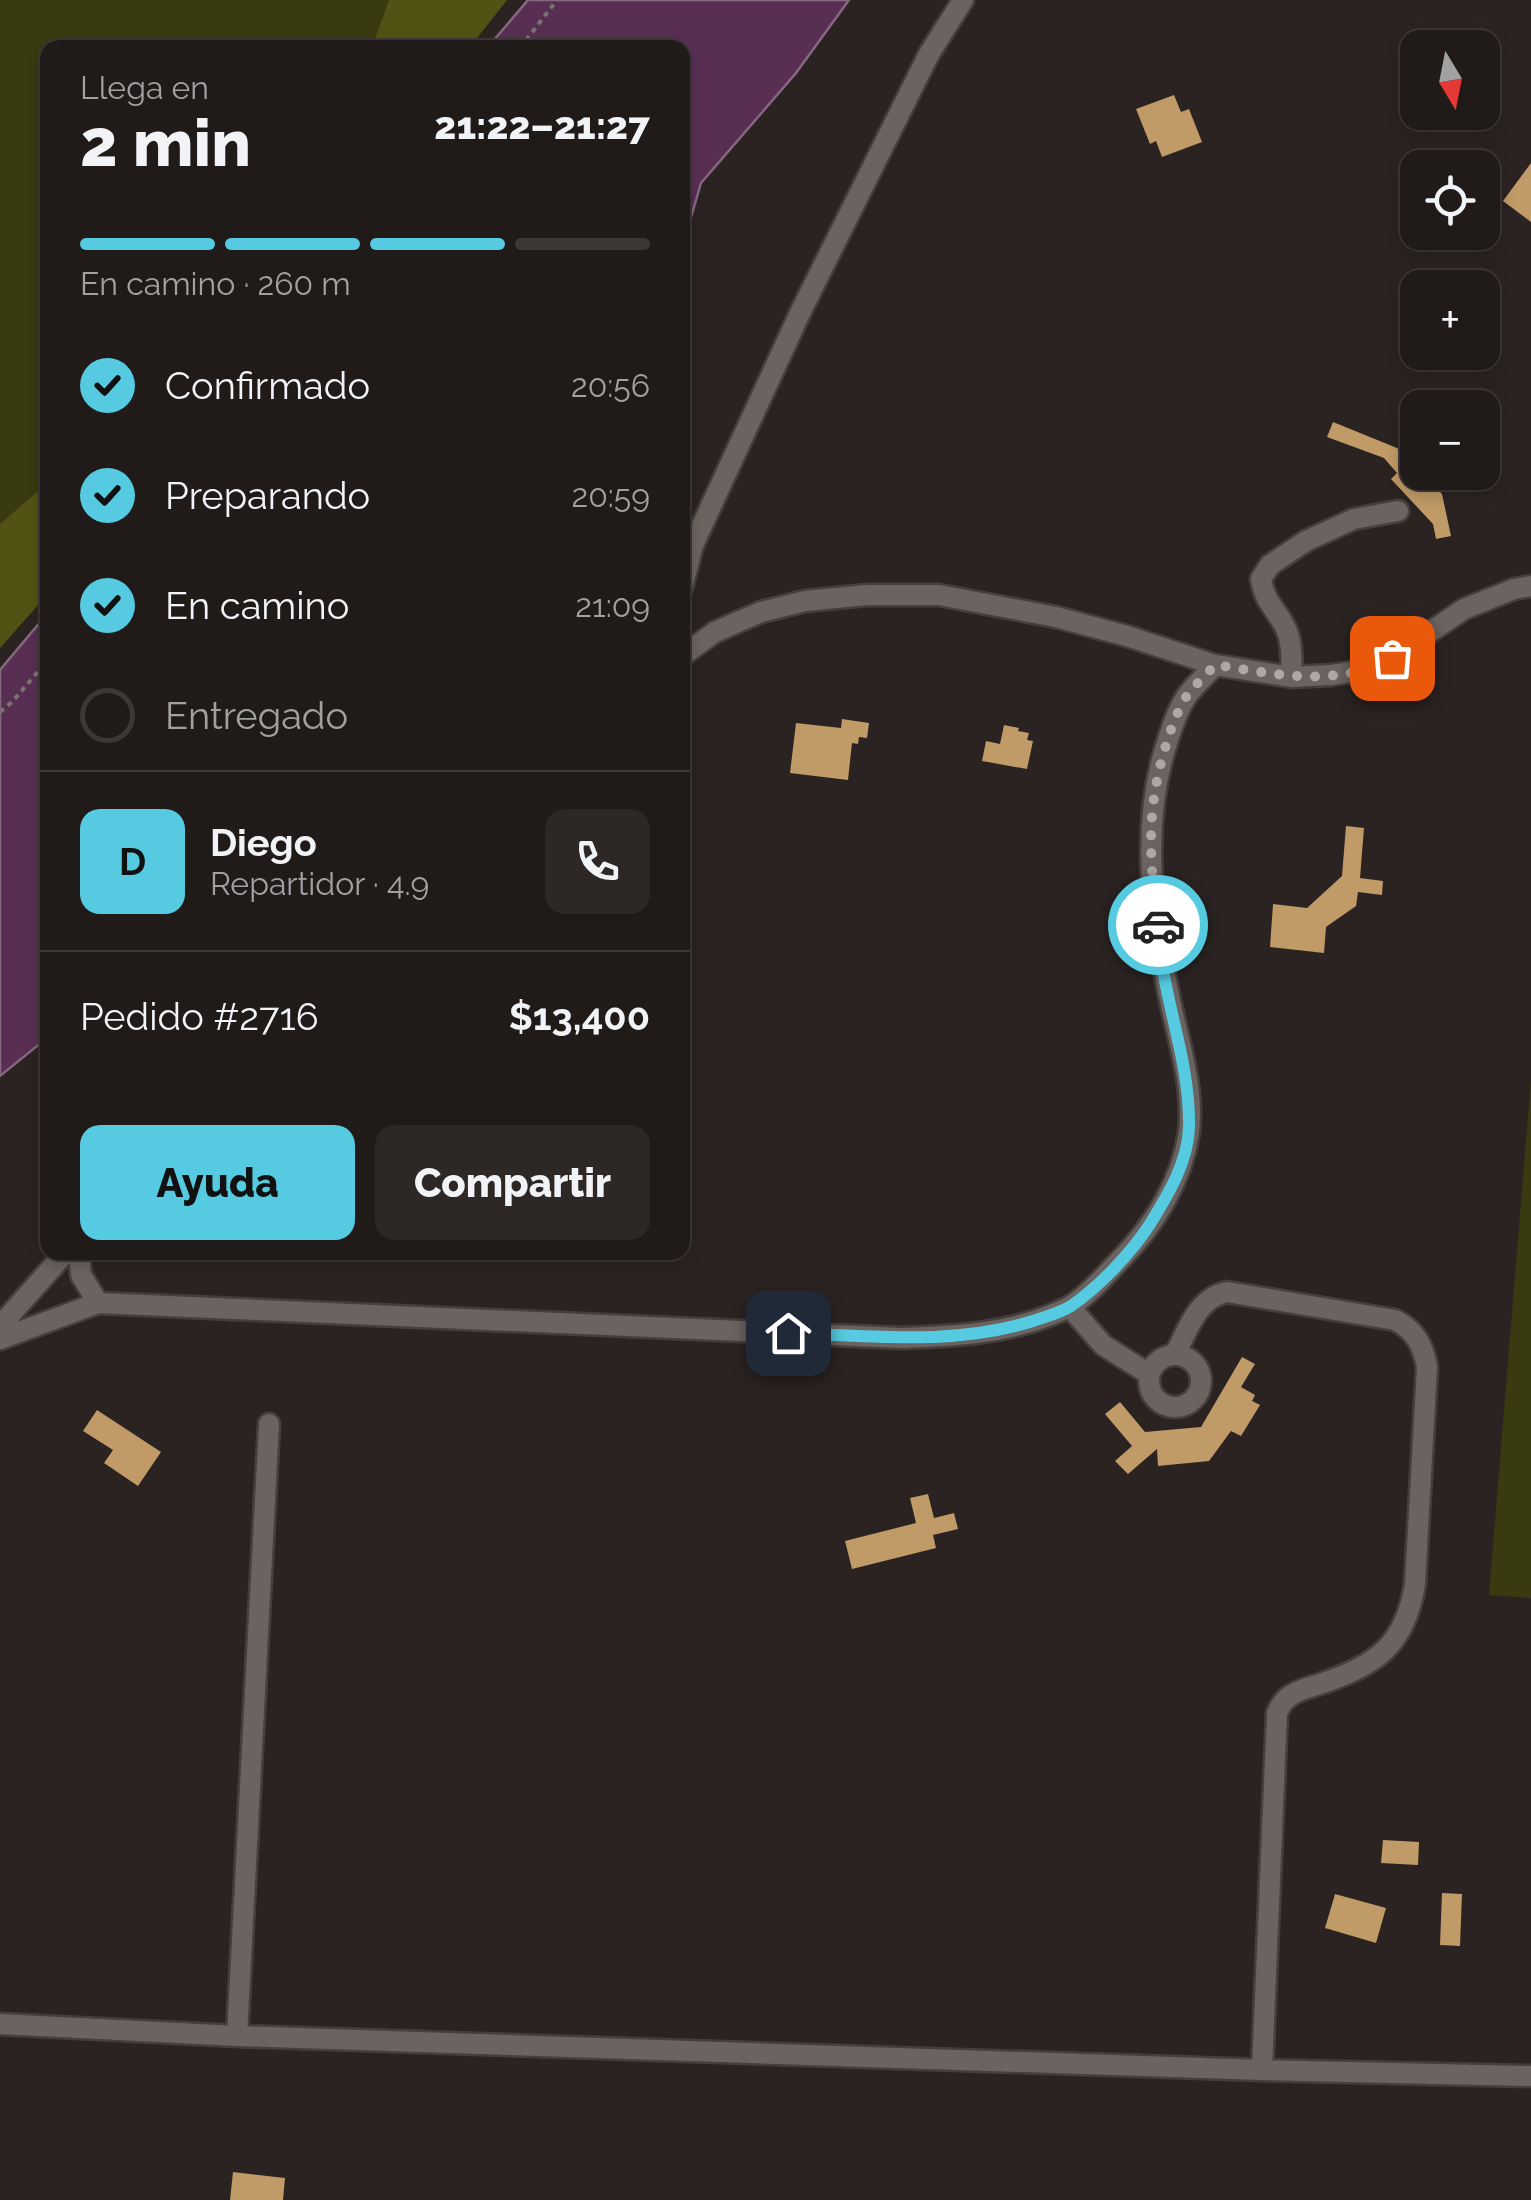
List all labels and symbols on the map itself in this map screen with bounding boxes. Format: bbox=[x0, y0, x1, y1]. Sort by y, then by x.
north arrow bbox=[1400, 30, 1500, 130]
pin bbox=[1350, 616, 1435, 701]
courier bbox=[1108, 875, 1208, 975]
pin bbox=[746, 1291, 831, 1376]

